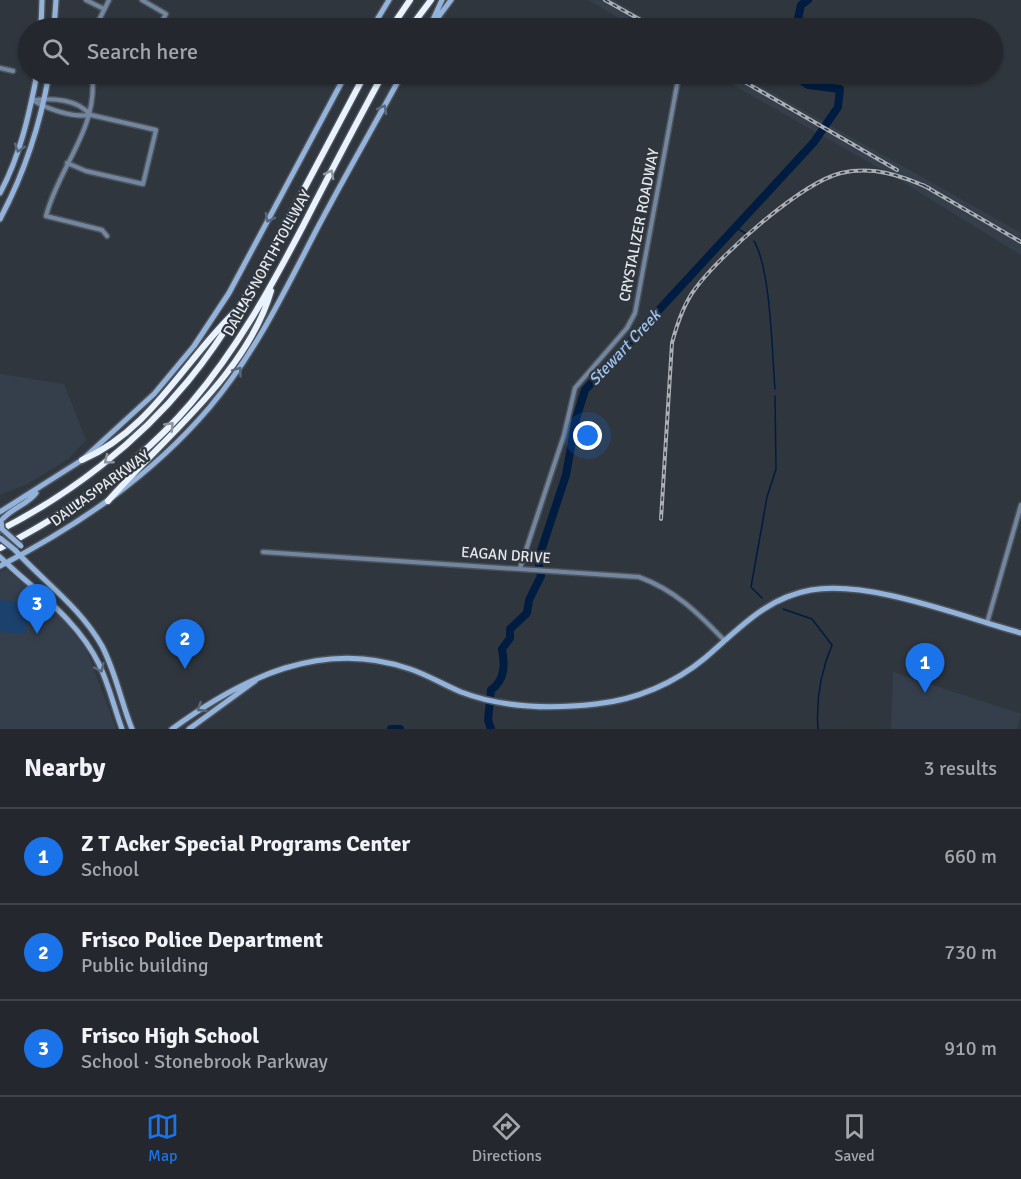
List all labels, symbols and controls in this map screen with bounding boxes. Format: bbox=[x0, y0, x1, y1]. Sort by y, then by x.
search box bbox=[18, 18, 1003, 84]
icon: search bbox=[39, 35, 72, 68]
text: Search here bbox=[87, 38, 198, 65]
one-way arrow bbox=[376, 105, 387, 115]
one-way arrow bbox=[14, 142, 26, 153]
street label: CRYSTALIZER ROADWAY bbox=[615, 147, 663, 303]
one-way arrow bbox=[323, 170, 334, 180]
street label: DALLAS NORTH TOLLWAY bbox=[219, 186, 315, 339]
one-way arrow bbox=[265, 212, 276, 222]
water label: Stewart Creek bbox=[585, 304, 666, 390]
one-way arrow bbox=[230, 367, 241, 378]
your location bbox=[573, 421, 602, 450]
one-way arrow bbox=[162, 422, 173, 433]
street label: DALLAS PARKWAY bbox=[47, 446, 153, 530]
one-way arrow bbox=[104, 452, 115, 463]
street label: EAGAN DRIVE bbox=[460, 543, 552, 567]
pin: 3 bbox=[18, 584, 57, 634]
pin: 2 bbox=[166, 620, 204, 669]
pin: 1 bbox=[906, 644, 944, 693]
one-way arrow bbox=[93, 661, 105, 672]
one-way arrow bbox=[197, 701, 207, 713]
text: Nearby bbox=[24, 752, 105, 784]
text: 3 results bbox=[924, 756, 997, 781]
text: Z T Acker Special Programs Center bbox=[81, 830, 410, 857]
text: 1 bbox=[38, 844, 49, 869]
text: 660 m bbox=[944, 844, 997, 869]
text: School bbox=[81, 857, 139, 882]
text: Frisco Police Department bbox=[81, 926, 323, 953]
text: 2 bbox=[38, 940, 49, 965]
text: 730 m bbox=[944, 940, 997, 965]
text: Public building bbox=[81, 953, 209, 978]
text: Frisco High School bbox=[81, 1022, 259, 1049]
text: 3 bbox=[38, 1036, 49, 1061]
text: 910 m bbox=[944, 1036, 997, 1061]
text: School · Stonebrook Parkway bbox=[81, 1049, 328, 1074]
tab: Map bbox=[146, 1110, 179, 1166]
tab: Directions bbox=[472, 1110, 542, 1166]
tab: Saved bbox=[834, 1110, 875, 1166]

